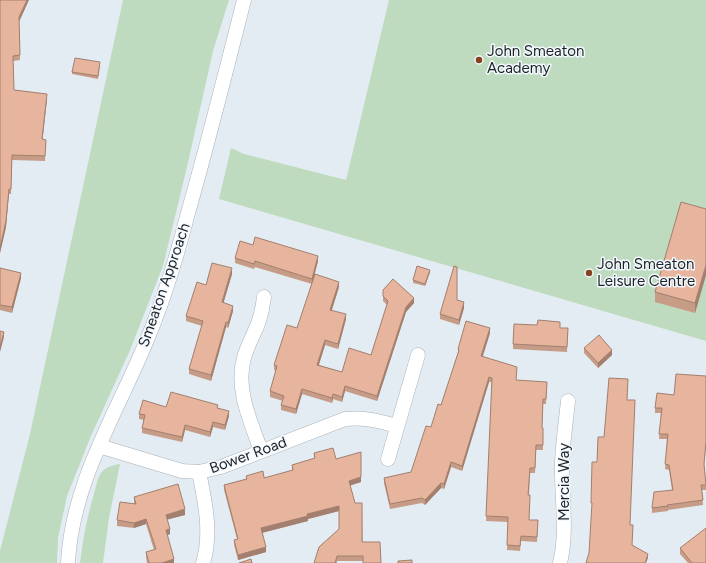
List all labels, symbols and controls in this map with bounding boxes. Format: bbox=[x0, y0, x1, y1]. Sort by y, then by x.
place label: John Smeaton Academy bbox=[487, 42, 584, 77]
marker: John Smeaton Academy bbox=[474, 55, 484, 65]
street label: Smeaton Approach bbox=[134, 221, 194, 349]
place label: John Smeaton Leisure Centre bbox=[597, 255, 695, 290]
marker: John Smeaton Leisure Centre bbox=[584, 268, 594, 278]
street label: Bower Road bbox=[207, 433, 289, 477]
street label: Mercia Way bbox=[555, 443, 573, 521]

